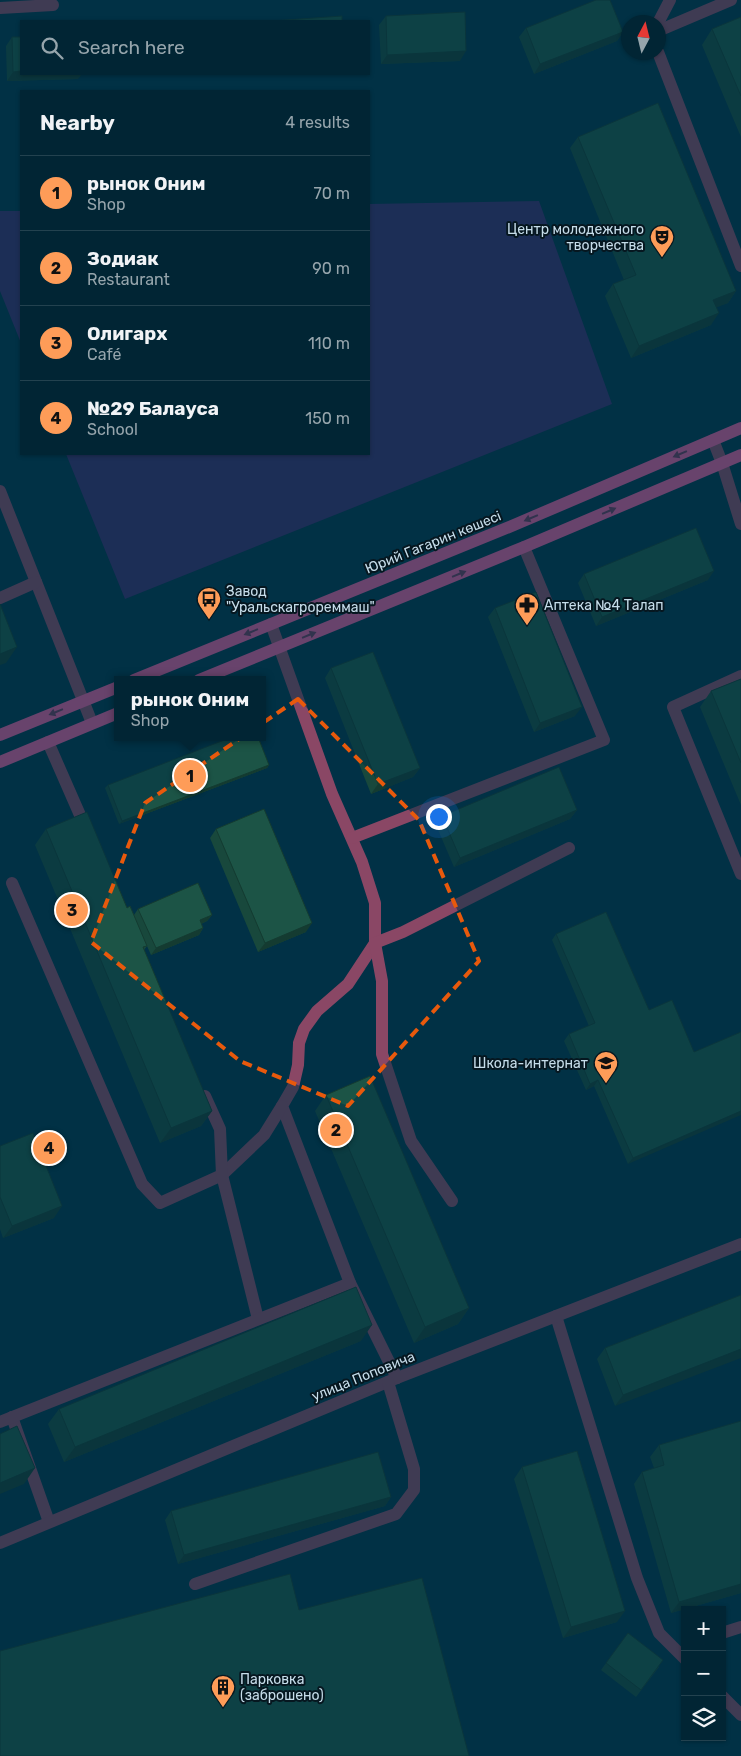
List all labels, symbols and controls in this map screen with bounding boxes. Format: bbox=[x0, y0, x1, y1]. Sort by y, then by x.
north arrow bbox=[621, 15, 666, 60]
search box bbox=[20, 20, 370, 75]
icon: search bbox=[38, 34, 66, 62]
text: Search here bbox=[78, 36, 185, 59]
text: Nearby bbox=[40, 110, 115, 135]
text: 4 results bbox=[285, 113, 350, 132]
text: рынок Оним bbox=[87, 172, 205, 195]
text: 1 bbox=[52, 184, 60, 203]
text: 70 m bbox=[313, 184, 350, 203]
text: Shop bbox=[87, 195, 125, 214]
place label: Центр молодежного творчества bbox=[507, 221, 644, 254]
theatre icon: Центр молодежного творчества bbox=[649, 224, 675, 258]
text: Зодиак bbox=[87, 247, 159, 270]
text: 2 bbox=[51, 259, 61, 278]
text: 90 m bbox=[312, 259, 350, 278]
text: Restaurant bbox=[87, 270, 170, 289]
text: Олигарх bbox=[87, 322, 167, 345]
text: 3 bbox=[51, 334, 61, 353]
text: 110 m bbox=[308, 334, 350, 353]
text: Café bbox=[87, 345, 121, 364]
text: №29 Балауса bbox=[87, 397, 219, 420]
text: 4 bbox=[51, 409, 61, 428]
text: 150 m bbox=[305, 409, 350, 428]
text: School bbox=[87, 420, 138, 439]
one-way arrow bbox=[673, 450, 687, 458]
one-way arrow bbox=[602, 506, 616, 514]
street label: Юрий Гагарин көшесі bbox=[363, 507, 504, 578]
one-way arrow bbox=[523, 514, 538, 522]
one-way arrow bbox=[452, 569, 466, 577]
place label: Завод "Уральскагрореммаш" bbox=[226, 583, 375, 616]
bus stop icon: Завод "Уральскагрореммаш" bbox=[196, 586, 222, 620]
pharmacy icon: Аптека №4 Талап bbox=[514, 592, 540, 626]
place label: Аптека №4 Талап bbox=[544, 597, 664, 614]
one-way arrow bbox=[244, 629, 258, 637]
one-way arrow bbox=[302, 631, 317, 639]
popup bbox=[114, 676, 266, 741]
text: рынок Оним bbox=[131, 688, 249, 711]
one-way arrow bbox=[49, 708, 63, 716]
text: Shop bbox=[131, 711, 169, 730]
pin: 1 bbox=[174, 757, 206, 795]
your location bbox=[426, 804, 452, 830]
pin: 3 bbox=[56, 891, 88, 929]
school or university icon: Школа-интернат bbox=[593, 1050, 619, 1084]
place label: Школа-интернат bbox=[473, 1055, 588, 1072]
pin: 2 bbox=[320, 1111, 352, 1149]
pin: 4 bbox=[33, 1129, 65, 1167]
street label: улица Поповича bbox=[309, 1348, 417, 1405]
map controls bbox=[681, 1606, 726, 1741]
button: + bbox=[681, 1606, 726, 1651]
button: − bbox=[681, 1651, 726, 1696]
place label: Парковка (заброшено) bbox=[240, 1671, 324, 1704]
building icon: Парковка (заброшено) bbox=[210, 1674, 236, 1708]
button: layers bbox=[681, 1696, 726, 1741]

